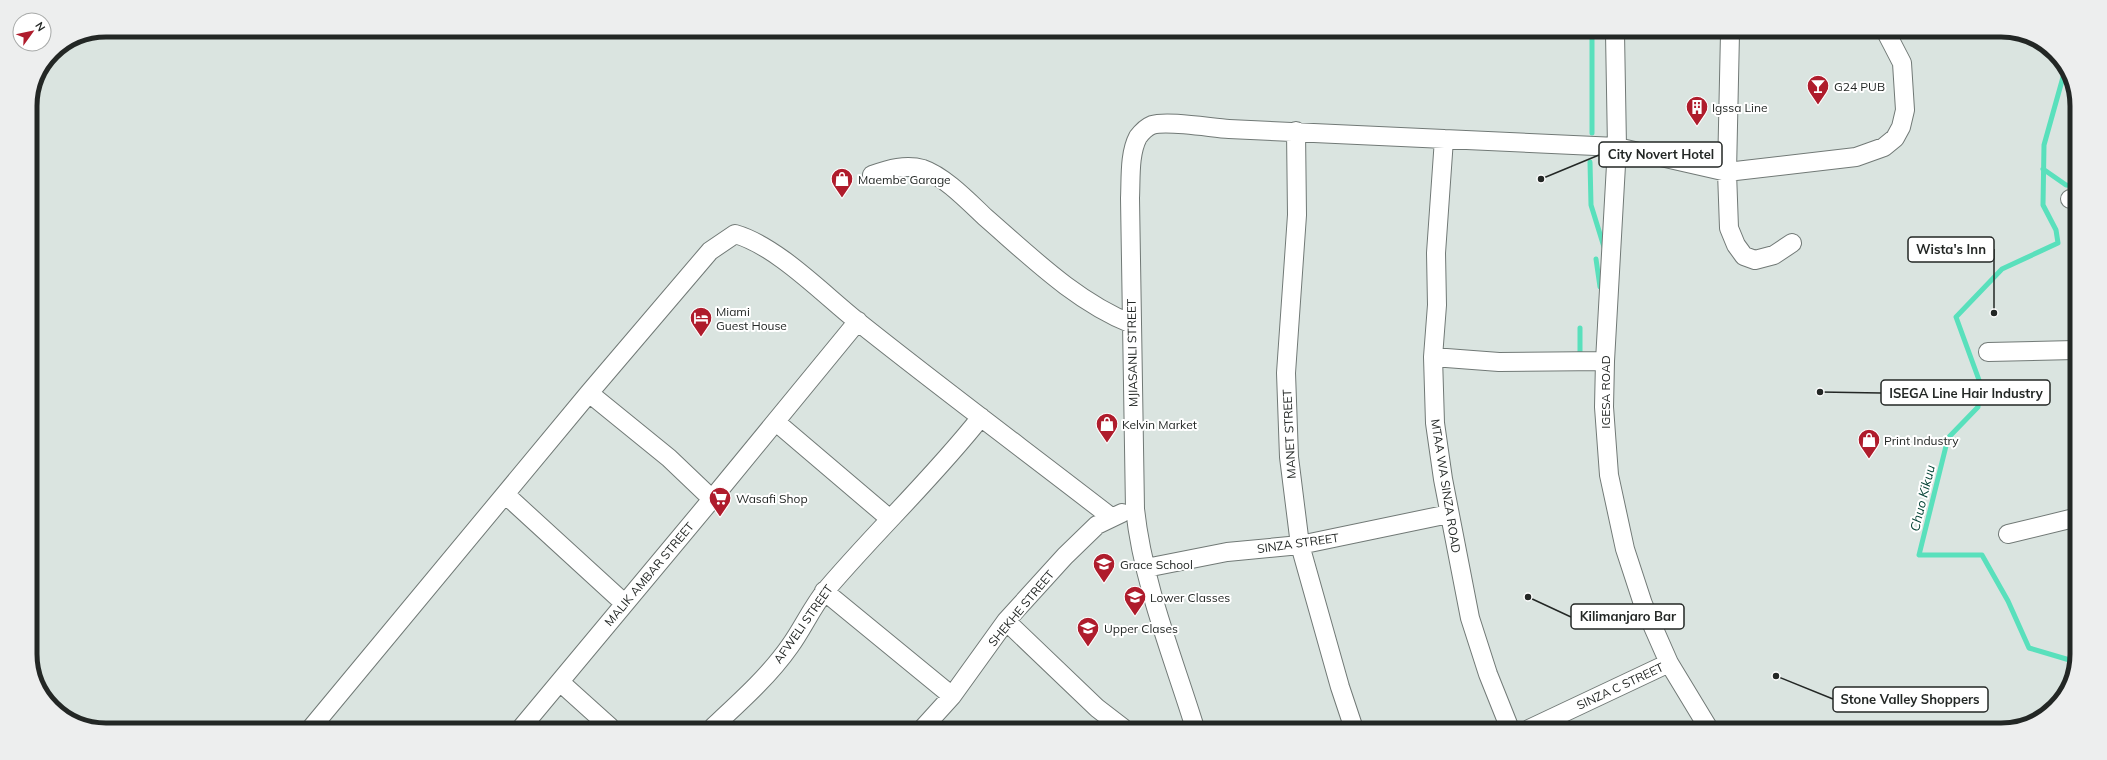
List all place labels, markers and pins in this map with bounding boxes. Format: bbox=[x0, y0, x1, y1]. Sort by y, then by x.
bar icon: G24 PUB bbox=[1805, 73, 1831, 106]
place label: G24 PUB bbox=[1834, 79, 1885, 94]
building icon: Igssa Line bbox=[1684, 94, 1710, 127]
place label: Igssa Line bbox=[1712, 100, 1768, 115]
callout: City Novert Hotel bbox=[1599, 142, 1722, 167]
shop icon: Maembe Garage bbox=[829, 166, 855, 199]
place label: Maembe Garage bbox=[858, 172, 951, 187]
callout: Wista's Inn bbox=[1908, 237, 1994, 262]
place label: Miami Guest House bbox=[716, 304, 787, 333]
hotel icon: Miami Guest House bbox=[688, 305, 714, 338]
callout: ISEGA Line Hair Industry bbox=[1881, 380, 2050, 405]
shop icon: Kelvin Market bbox=[1094, 411, 1120, 444]
place label: Kelvin Market bbox=[1122, 417, 1197, 432]
shop icon: Print Industry bbox=[1856, 427, 1882, 460]
place label: Print Industry bbox=[1884, 433, 1959, 448]
supermarket icon: Wasafi Shop bbox=[707, 485, 733, 518]
place label: Wasafi Shop bbox=[736, 491, 808, 506]
school or university icon: Grace School bbox=[1091, 551, 1117, 584]
place label: Grace School bbox=[1120, 557, 1193, 572]
school or university icon: Lower Classes bbox=[1122, 584, 1148, 617]
place label: Lower Classes bbox=[1150, 590, 1230, 605]
callout: Kilimanjaro Bar bbox=[1571, 604, 1684, 629]
school or university icon: Upper Clases bbox=[1075, 615, 1101, 648]
place label: Upper Clases bbox=[1104, 621, 1178, 636]
callout: Stone Valley Shoppers bbox=[1833, 687, 1988, 712]

